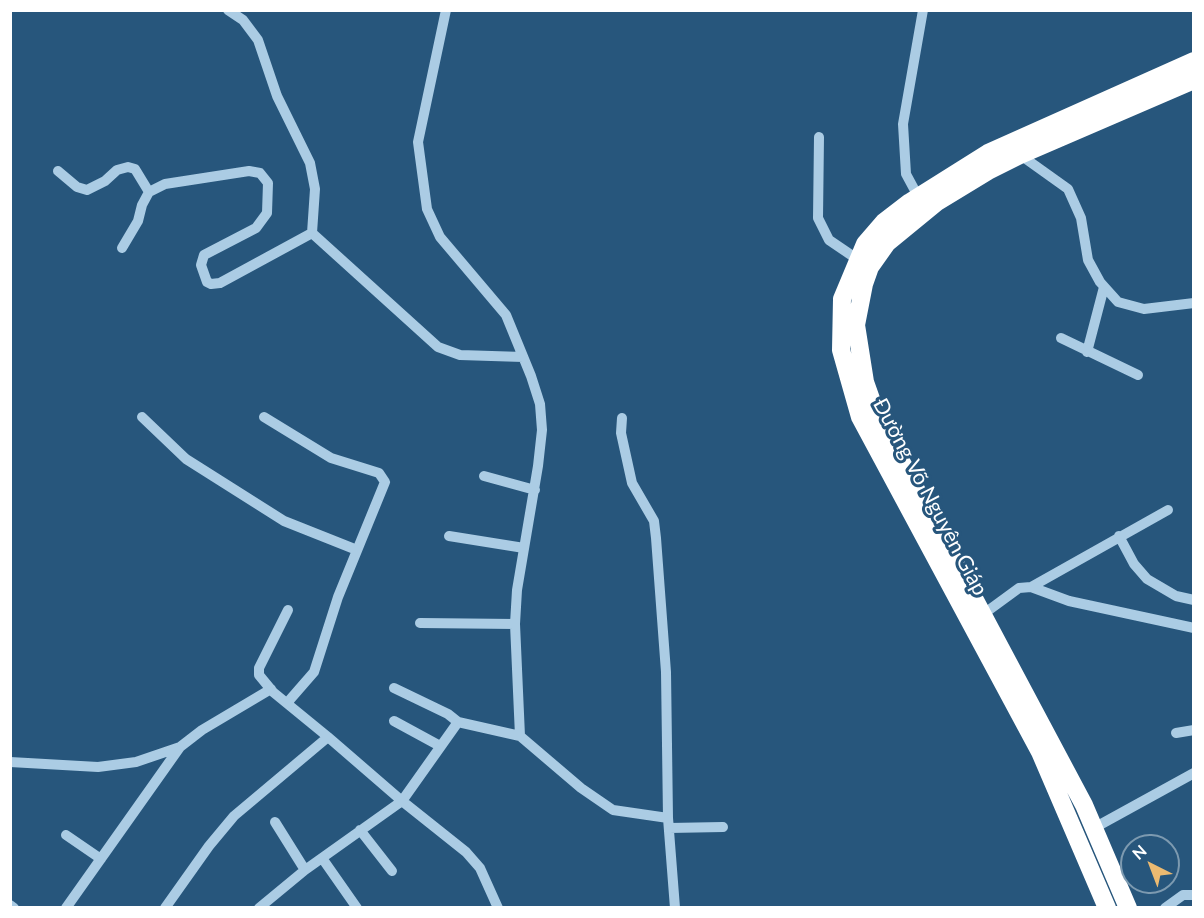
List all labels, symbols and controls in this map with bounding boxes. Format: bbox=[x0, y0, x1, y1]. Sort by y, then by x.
street label: Đường Võ Nguyên Giáp bbox=[867, 394, 993, 600]
north arrow bbox=[1120, 834, 1180, 894]
text: N bbox=[1128, 841, 1150, 863]

